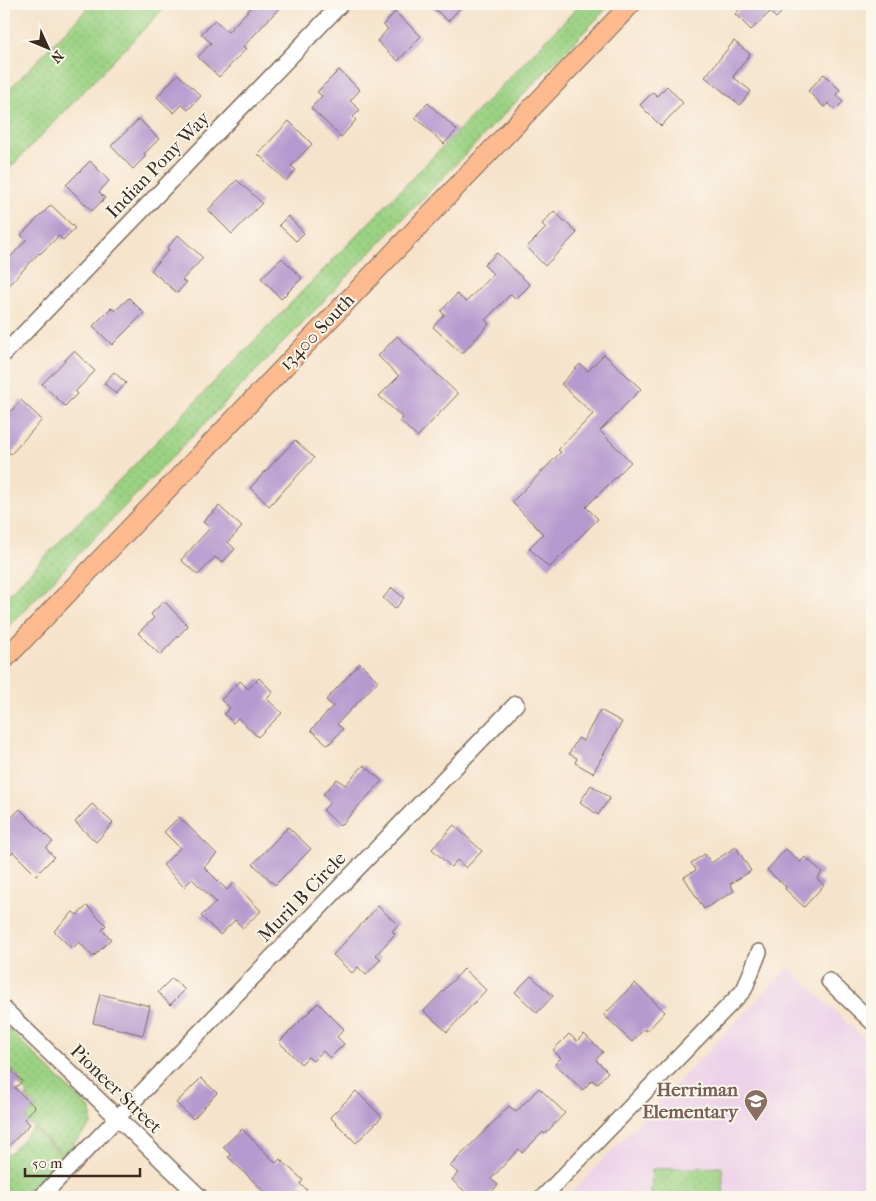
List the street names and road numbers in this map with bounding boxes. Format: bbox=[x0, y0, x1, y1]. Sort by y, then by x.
street label: Indian Pony Way bbox=[102, 107, 215, 223]
street label: 13400 South bbox=[275, 289, 359, 375]
street label: Muril B Circle bbox=[254, 847, 350, 947]
street label: Pioneer Street bbox=[66, 1040, 166, 1138]

